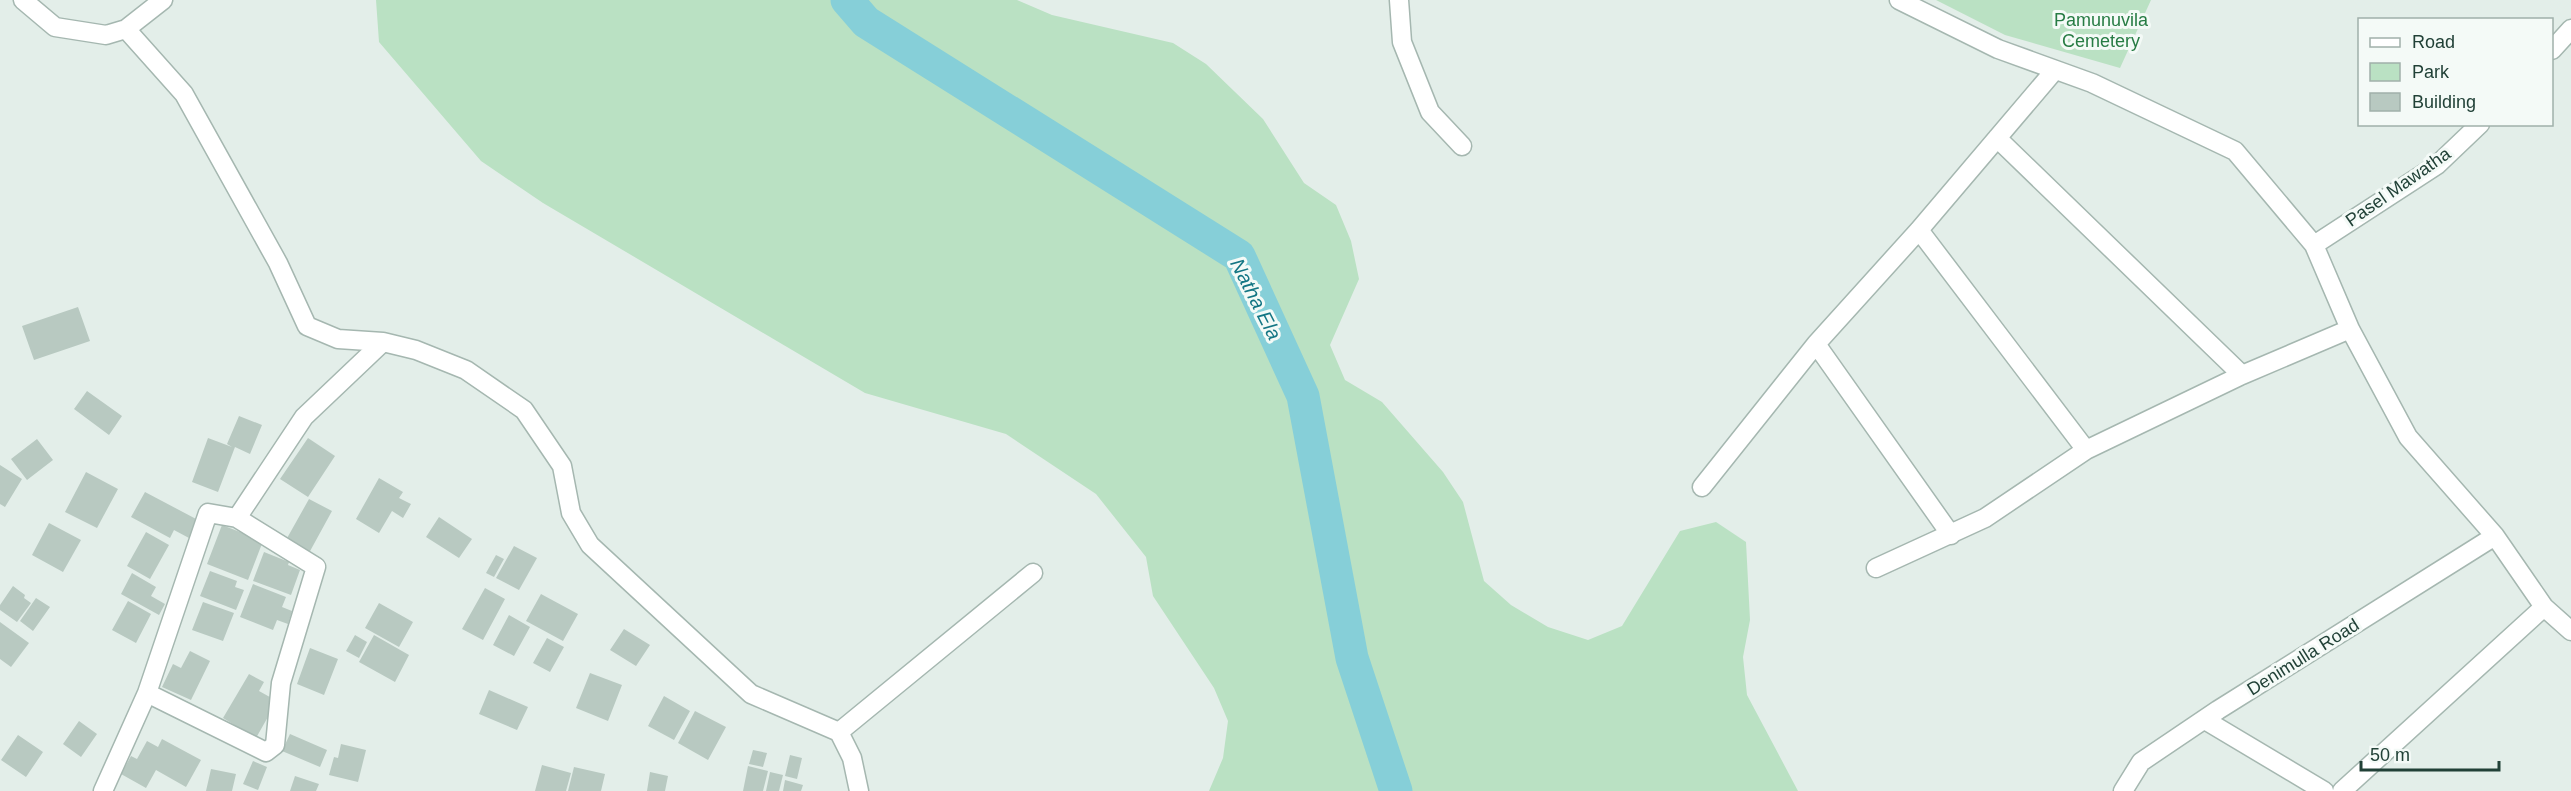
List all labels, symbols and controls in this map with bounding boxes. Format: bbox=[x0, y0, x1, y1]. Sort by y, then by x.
park label: Pamunuvila Cemetery bbox=[2054, 10, 2149, 51]
legend bbox=[2358, 18, 2553, 126]
text: Road bbox=[2412, 32, 2455, 52]
text: Park bbox=[2412, 62, 2450, 82]
text: Building bbox=[2412, 92, 2476, 112]
street label: Pasel Mawatha bbox=[2342, 143, 2455, 230]
water label: Natha Ela bbox=[1226, 255, 1286, 343]
street label: Denimulla Road bbox=[2243, 615, 2363, 699]
scale bar bbox=[2361, 734, 2499, 772]
text: 50 m bbox=[2370, 745, 2410, 765]

